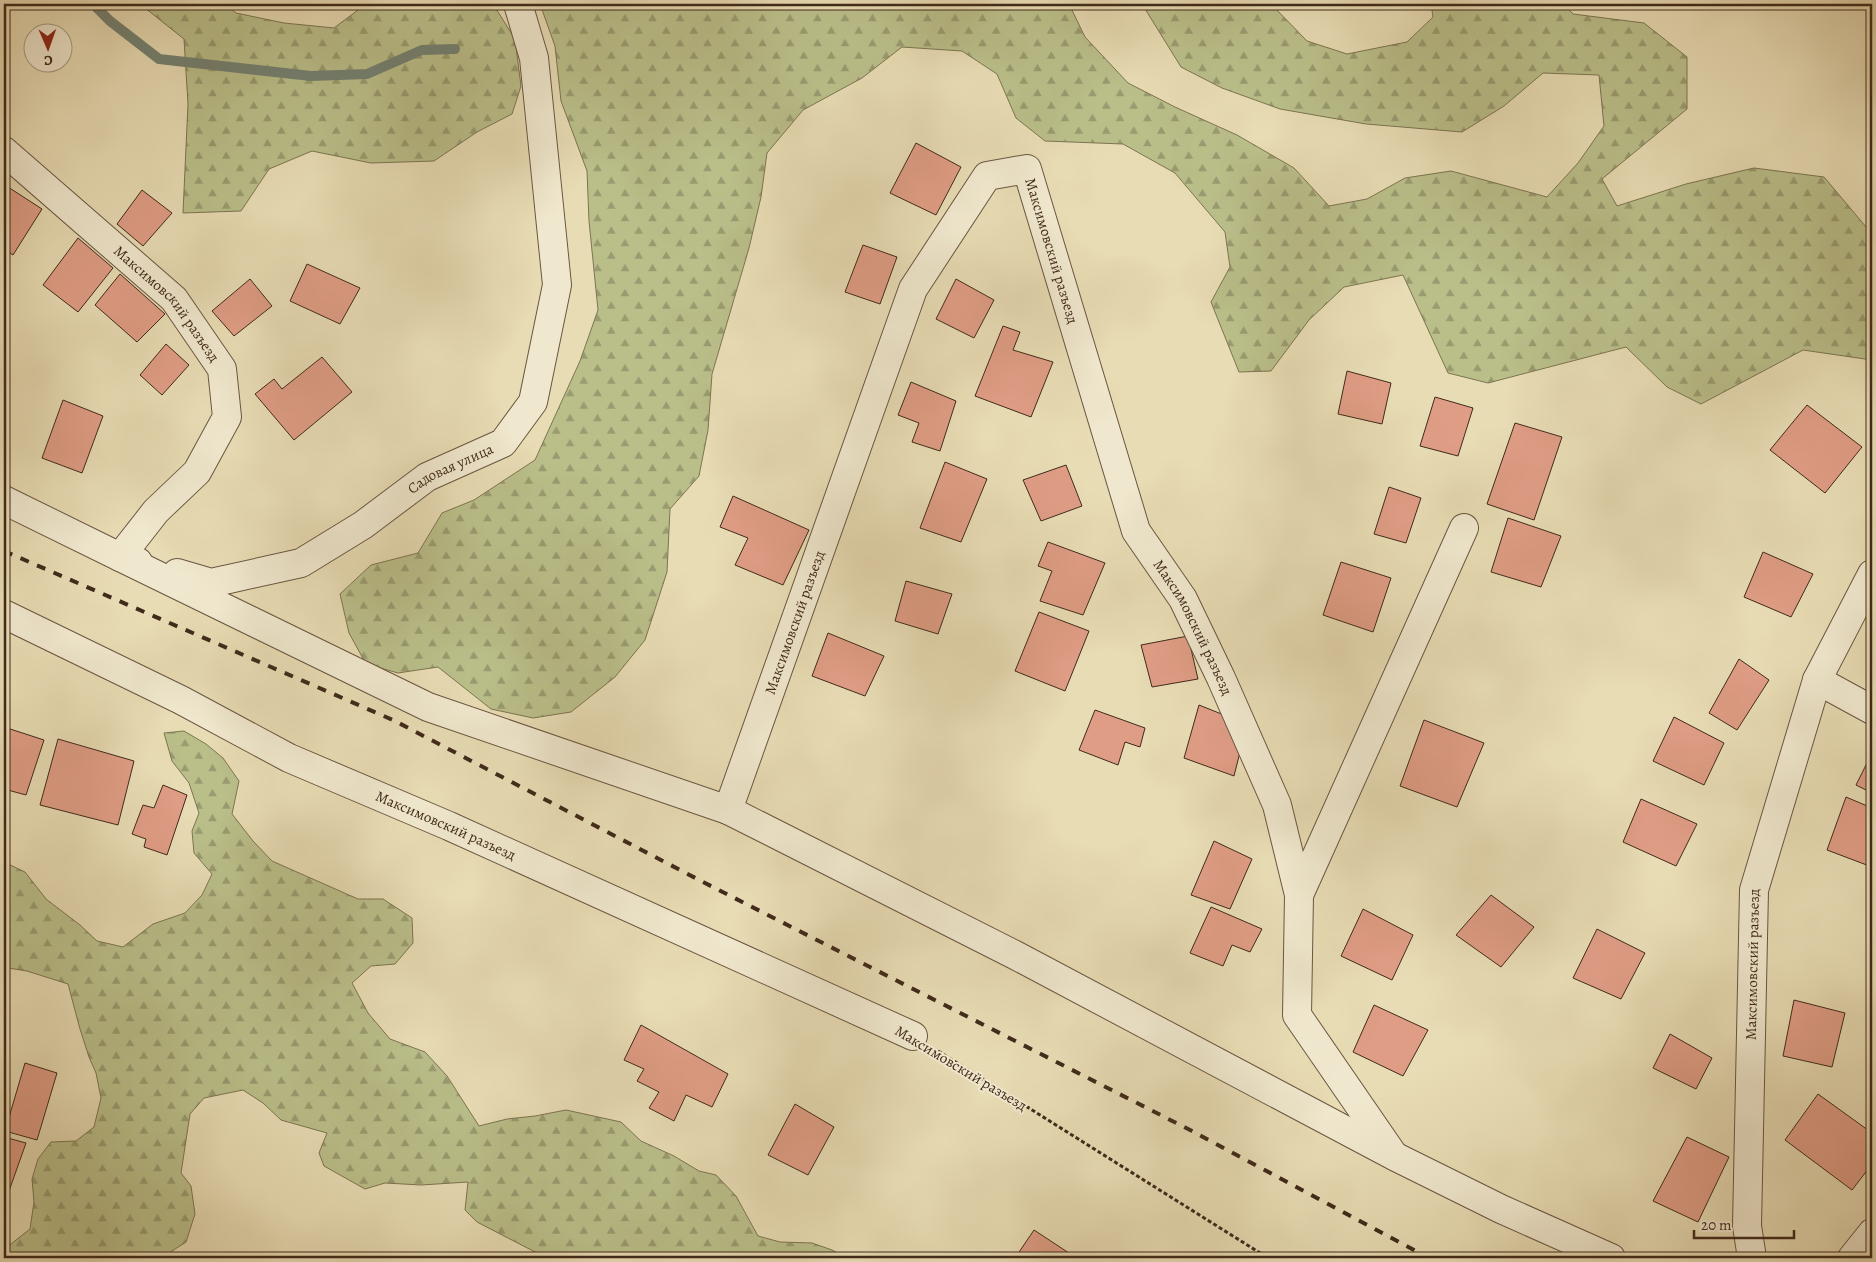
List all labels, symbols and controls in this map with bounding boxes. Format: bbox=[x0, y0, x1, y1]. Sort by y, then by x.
north arrow bbox=[22, 22, 72, 72]
text: С bbox=[43, 51, 53, 70]
street label: Максимовский разъезд bbox=[1020, 176, 1083, 326]
street label: Максимовский разъезд bbox=[109, 241, 224, 366]
street label: Садовая улица bbox=[403, 439, 497, 498]
street label: Максимовский разъезд bbox=[760, 548, 829, 697]
street label: Максимовский разъезд bbox=[1149, 556, 1237, 698]
street label: Максимовский разъезд bbox=[373, 786, 519, 865]
street label: Максимовский разъезд bbox=[1741, 889, 1764, 1040]
street label: Максимовский разъезд bbox=[891, 1021, 1031, 1115]
scale bar bbox=[1694, 1207, 1794, 1239]
text: 20 m bbox=[1701, 1215, 1732, 1235]

